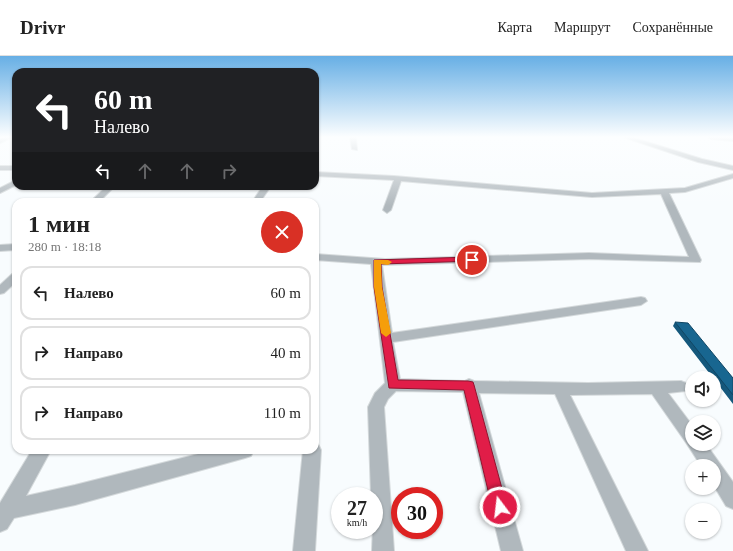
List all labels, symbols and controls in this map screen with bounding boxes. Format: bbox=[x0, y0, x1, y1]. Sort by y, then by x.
text: Drivr bbox=[20, 17, 65, 38]
text: Карта bbox=[497, 20, 532, 35]
text: Маршрут bbox=[554, 20, 610, 35]
text: Сохранённые bbox=[632, 20, 713, 35]
icon: left bbox=[28, 84, 80, 136]
text: 60 m bbox=[94, 84, 152, 115]
text: Налево bbox=[94, 117, 150, 137]
icon: left bbox=[92, 160, 114, 182]
icon: ahead bbox=[134, 160, 156, 182]
icon: ahead bbox=[176, 160, 198, 182]
icon: right bbox=[218, 160, 240, 182]
text: 1 мин bbox=[28, 211, 90, 237]
button: close bbox=[261, 211, 303, 253]
text: 280 m · 18:18 bbox=[28, 239, 101, 254]
pin bbox=[455, 243, 489, 277]
icon: arrive bbox=[461, 249, 483, 271]
icon: left bbox=[30, 282, 52, 304]
text: Налево bbox=[64, 285, 114, 301]
text: 60 m bbox=[271, 285, 301, 301]
icon: right bbox=[30, 342, 52, 364]
text: Направо bbox=[64, 345, 123, 361]
text: 40 m bbox=[271, 345, 301, 361]
map controls bbox=[685, 371, 721, 539]
button: sound bbox=[685, 371, 721, 407]
icon: right bbox=[30, 402, 52, 424]
text: Направо bbox=[64, 405, 123, 421]
text: 110 m bbox=[264, 405, 301, 421]
button: layers bbox=[685, 415, 721, 451]
button: + bbox=[685, 459, 721, 495]
position arrow bbox=[479, 486, 521, 528]
speed limit sign: 30 bbox=[391, 487, 443, 539]
text: 27 bbox=[347, 497, 367, 519]
button: − bbox=[685, 503, 721, 539]
text: km/h bbox=[347, 517, 367, 528]

